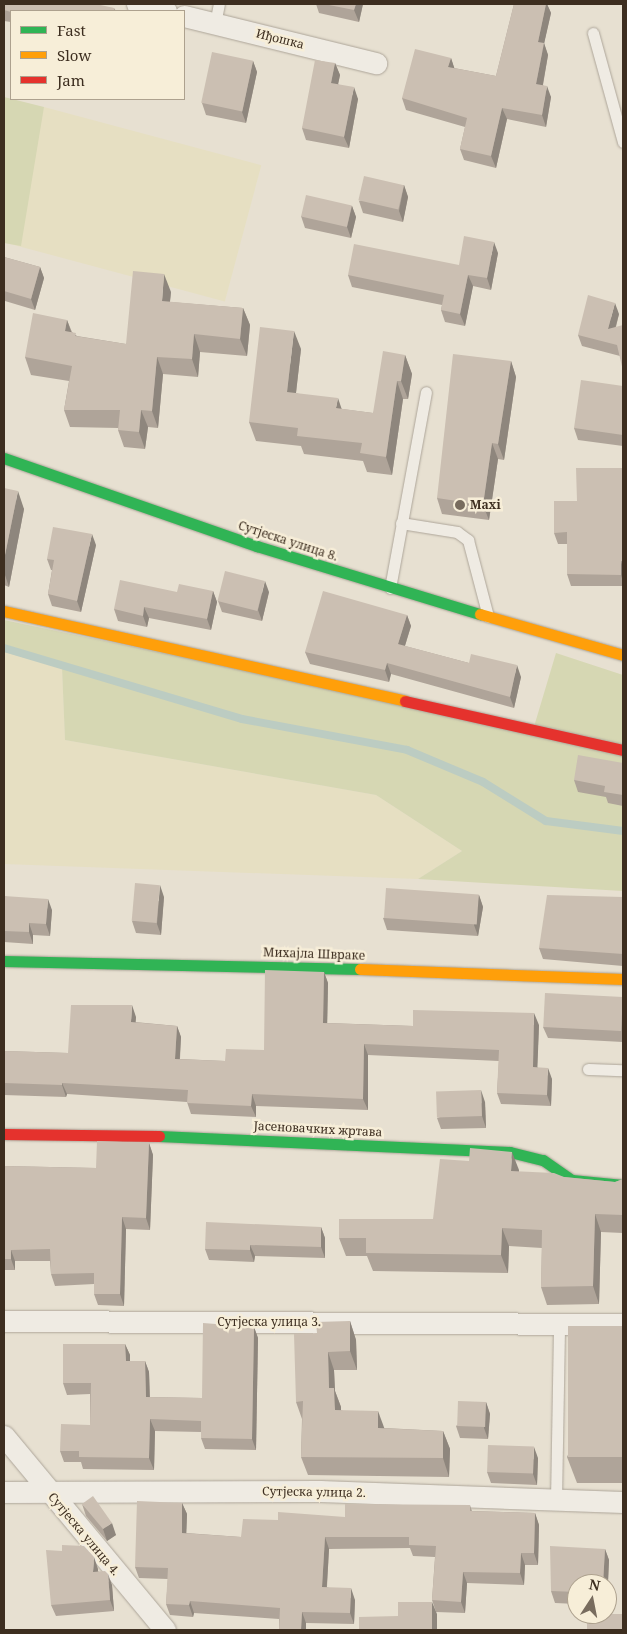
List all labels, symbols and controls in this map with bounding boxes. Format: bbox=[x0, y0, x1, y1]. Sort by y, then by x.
legend bbox=[10, 10, 185, 100]
text: Fast bbox=[57, 20, 86, 40]
street label: Иђошка bbox=[254, 26, 306, 52]
text: Slow bbox=[57, 45, 91, 65]
text: Jam bbox=[57, 70, 85, 90]
place label: Maxi bbox=[470, 498, 501, 512]
marker: Maxi bbox=[454, 499, 466, 511]
street label: Сутјеска улица 8. bbox=[236, 518, 340, 564]
street label: Михајла Швраке bbox=[263, 945, 365, 963]
street label: Јасеновачких жртава bbox=[253, 1118, 383, 1140]
street label: Сутјеска улица 3. bbox=[217, 1315, 321, 1329]
street label: Сутјеска улица 2. bbox=[262, 1484, 366, 1500]
street label: Сутјеска улица 4. bbox=[45, 1490, 123, 1578]
north arrow bbox=[567, 1574, 617, 1624]
text: N bbox=[588, 1574, 602, 1595]

